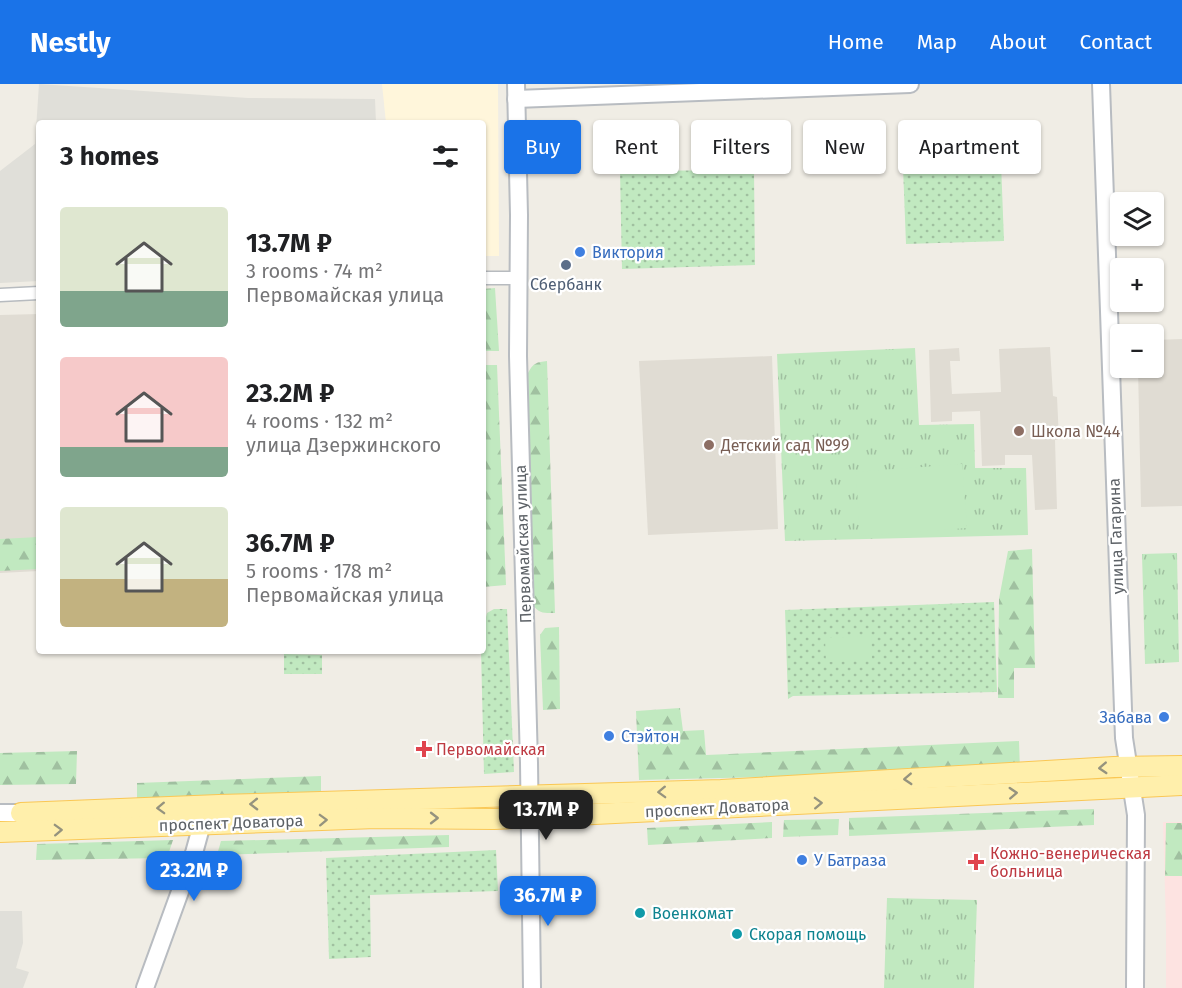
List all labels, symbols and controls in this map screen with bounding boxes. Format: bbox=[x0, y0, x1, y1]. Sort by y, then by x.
text: Nestly bbox=[30, 26, 111, 59]
text: Home bbox=[828, 29, 884, 55]
text: Map bbox=[917, 29, 957, 55]
text: About bbox=[990, 29, 1047, 55]
text: Contact bbox=[1080, 29, 1152, 55]
chip: Buy bbox=[504, 120, 581, 174]
chip: Rent bbox=[593, 120, 679, 174]
chip: Filters bbox=[691, 120, 791, 174]
chip: New bbox=[803, 120, 886, 174]
chip: Apartment bbox=[898, 120, 1041, 174]
icon: filters bbox=[429, 140, 462, 173]
text: 3 homes bbox=[60, 141, 159, 172]
map controls bbox=[1110, 192, 1164, 378]
button: layers bbox=[1110, 192, 1164, 246]
text: 13.7M ₽ bbox=[246, 228, 332, 259]
icon: home bbox=[108, 231, 180, 303]
place label: Виктория bbox=[592, 243, 664, 262]
marker: Виктория bbox=[573, 245, 587, 259]
marker: Сбербанк bbox=[559, 258, 573, 272]
button: + bbox=[1110, 258, 1164, 312]
text: 3 rooms · 74 m² bbox=[246, 259, 383, 283]
place label: Сбербанк bbox=[530, 275, 603, 294]
text: Первомайская улица bbox=[246, 283, 444, 307]
button: − bbox=[1110, 324, 1164, 378]
text: 23.2M ₽ bbox=[246, 378, 335, 409]
icon: home bbox=[108, 381, 180, 453]
text: 4 rooms · 132 m² bbox=[246, 409, 393, 433]
place label: Школа №44 bbox=[1031, 422, 1121, 441]
marker: Школа №44 bbox=[1012, 424, 1026, 438]
text: улица Дзержинского bbox=[246, 433, 441, 457]
place label: Детский сад №99 bbox=[720, 436, 849, 455]
marker: Детский сад №99 bbox=[702, 438, 716, 452]
street label: Первомайская улица bbox=[511, 465, 535, 623]
street label: улица Гагарина bbox=[1104, 478, 1128, 594]
text: 36.7M ₽ bbox=[246, 528, 335, 559]
icon: home bbox=[108, 531, 180, 603]
text: 5 rooms · 178 m² bbox=[246, 559, 392, 583]
text: Первомайская улица bbox=[246, 583, 444, 607]
place label: Забава bbox=[1100, 708, 1152, 727]
marker: Забава bbox=[1157, 710, 1171, 724]
place label: Стэйтон bbox=[621, 727, 679, 746]
marker: Стэйтон bbox=[602, 729, 616, 743]
place label: Первомайская bbox=[436, 740, 546, 759]
marker: Первомайская bbox=[417, 742, 431, 756]
one-way arrow bbox=[1098, 761, 1107, 774]
one-way arrow bbox=[903, 773, 912, 786]
one-way arrow bbox=[658, 786, 667, 799]
one-way arrow bbox=[1008, 787, 1017, 800]
pin: 13.7M ₽ bbox=[491, 790, 601, 841]
street label: проспект Доватора bbox=[644, 795, 790, 821]
text: 13.7M ₽ bbox=[513, 797, 579, 821]
one-way arrow bbox=[813, 797, 822, 809]
one-way arrow bbox=[250, 798, 259, 810]
one-way arrow bbox=[156, 802, 165, 815]
street label: проспект Доватора bbox=[158, 811, 304, 835]
one-way arrow bbox=[430, 812, 439, 824]
one-way arrow bbox=[318, 813, 327, 826]
one-way arrow bbox=[54, 824, 63, 837]
place label: Кожно-венерическая больница bbox=[990, 844, 1151, 881]
pin: 23.2M ₽ bbox=[139, 851, 249, 902]
place label: У Батраза bbox=[814, 851, 886, 870]
marker: У Батраза bbox=[795, 853, 809, 867]
marker: Кожно-венерическая больница bbox=[967, 853, 985, 871]
text: 23.2M ₽ bbox=[160, 858, 228, 882]
pin: 36.7M ₽ bbox=[493, 876, 603, 927]
text: 36.7M ₽ bbox=[514, 883, 582, 907]
place label: Военкомат bbox=[652, 904, 734, 923]
marker: Военкомат bbox=[633, 906, 647, 920]
place label: Скорая помощь bbox=[749, 925, 866, 944]
marker: Скорая помощь bbox=[730, 927, 744, 941]

